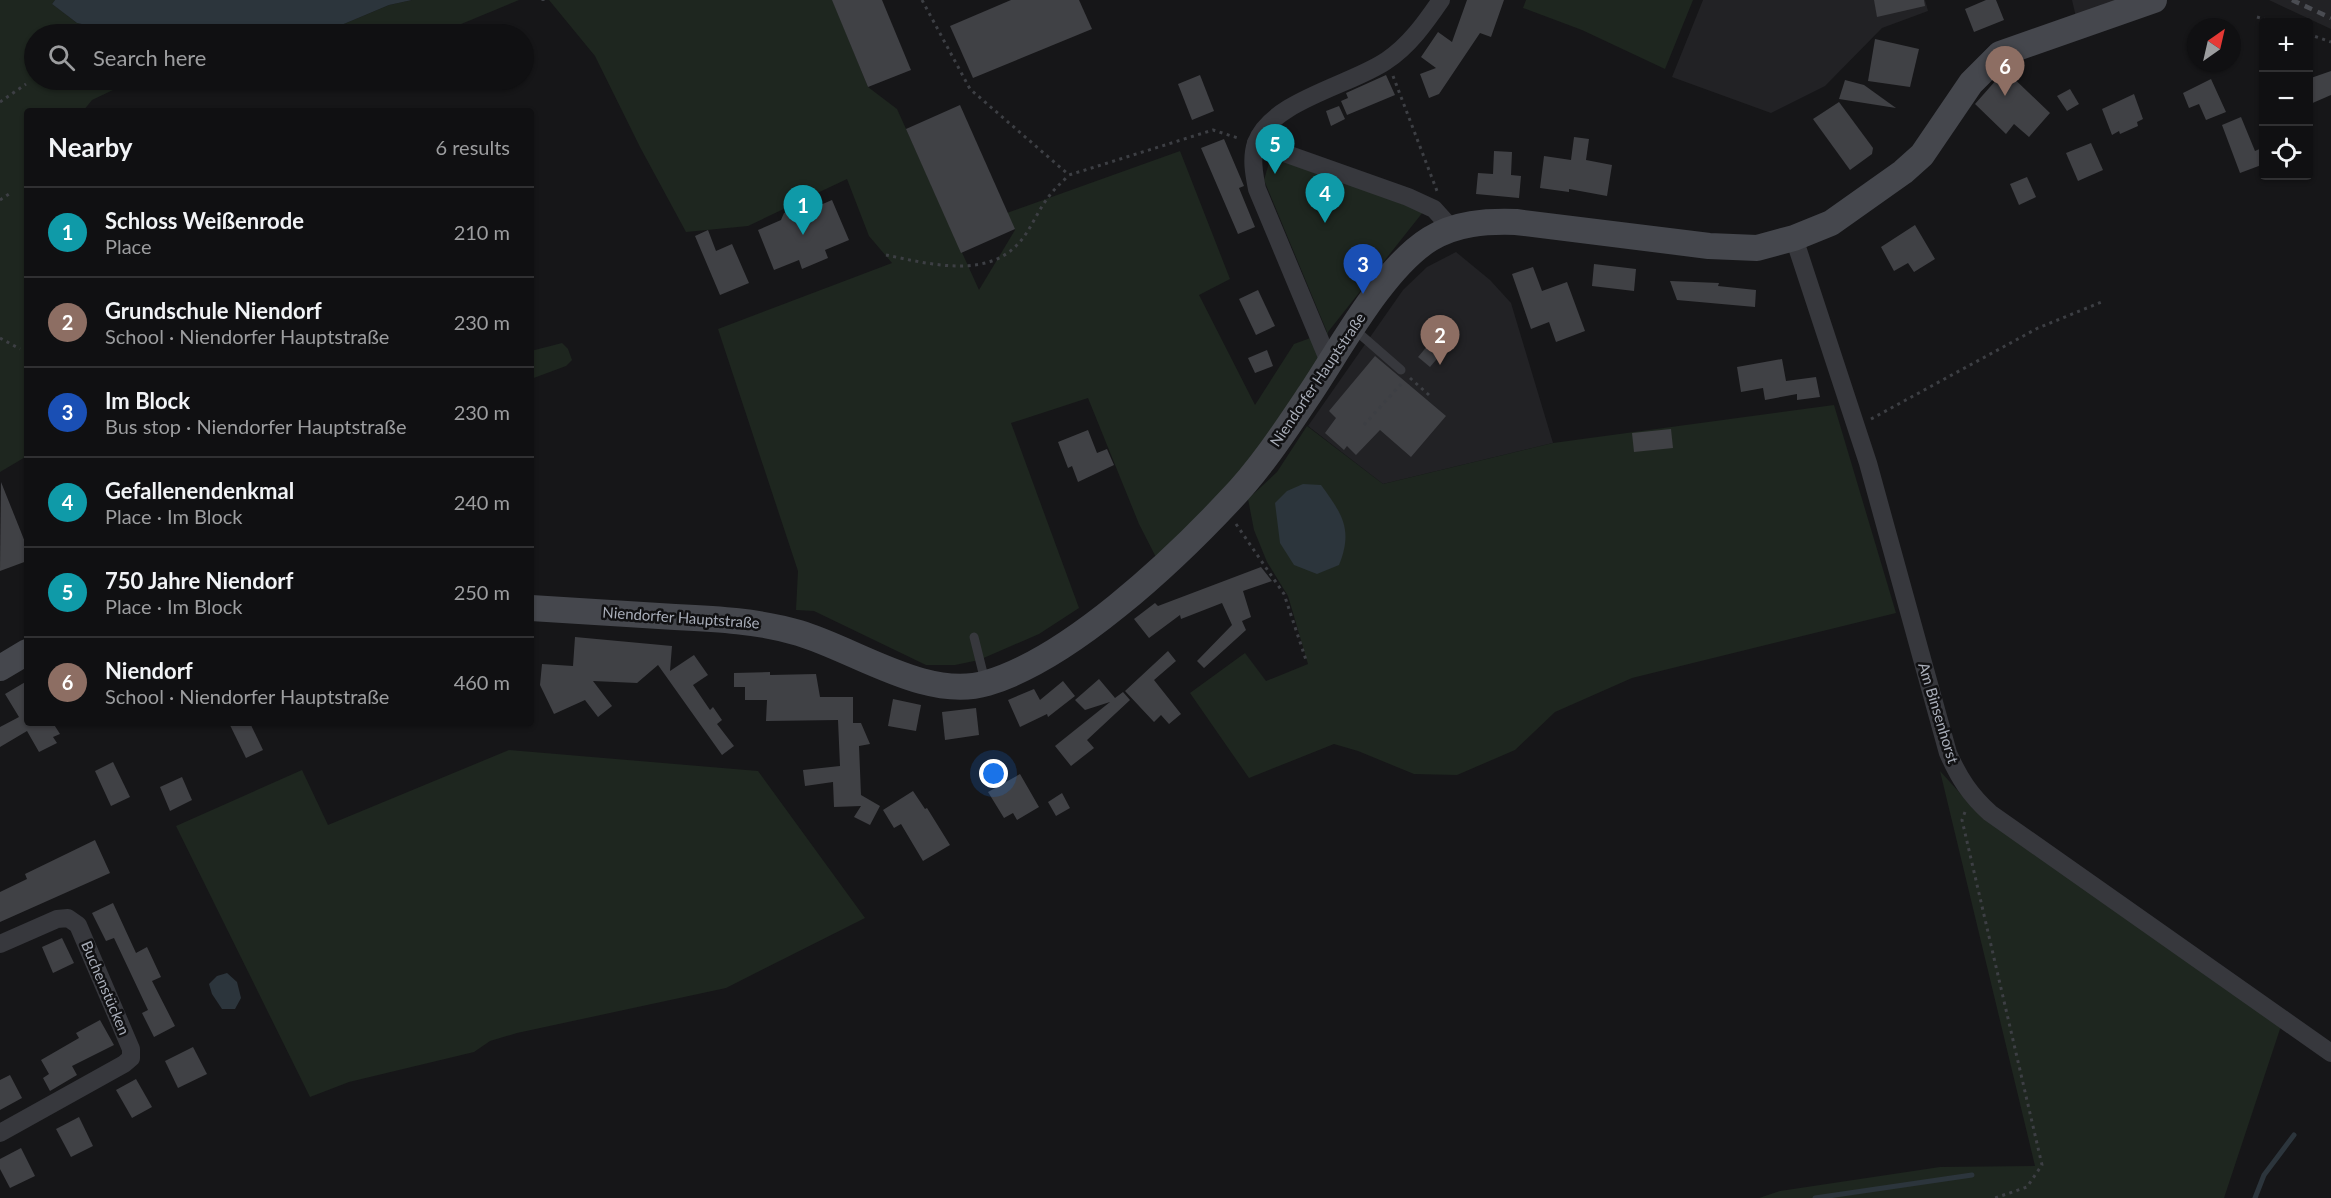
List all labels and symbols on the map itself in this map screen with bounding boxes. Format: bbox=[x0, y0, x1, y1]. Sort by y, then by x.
north arrow bbox=[2187, 18, 2241, 72]
pin: 6 bbox=[1986, 46, 2024, 96]
pin: 5 bbox=[1256, 124, 1294, 174]
pin: 4 bbox=[1306, 174, 1344, 223]
pin: 1 bbox=[784, 186, 822, 235]
pin: 3 bbox=[1344, 244, 1382, 294]
street label: Niendorfer Hauptstraße bbox=[1266, 309, 1369, 450]
pin: 2 bbox=[1420, 316, 1460, 365]
street label: Niendorfer Hauptstraße bbox=[602, 603, 760, 631]
street label: Am Binsenhorst bbox=[1915, 660, 1963, 766]
your location bbox=[979, 759, 1008, 788]
street label: Buchenstücken bbox=[78, 938, 134, 1037]

